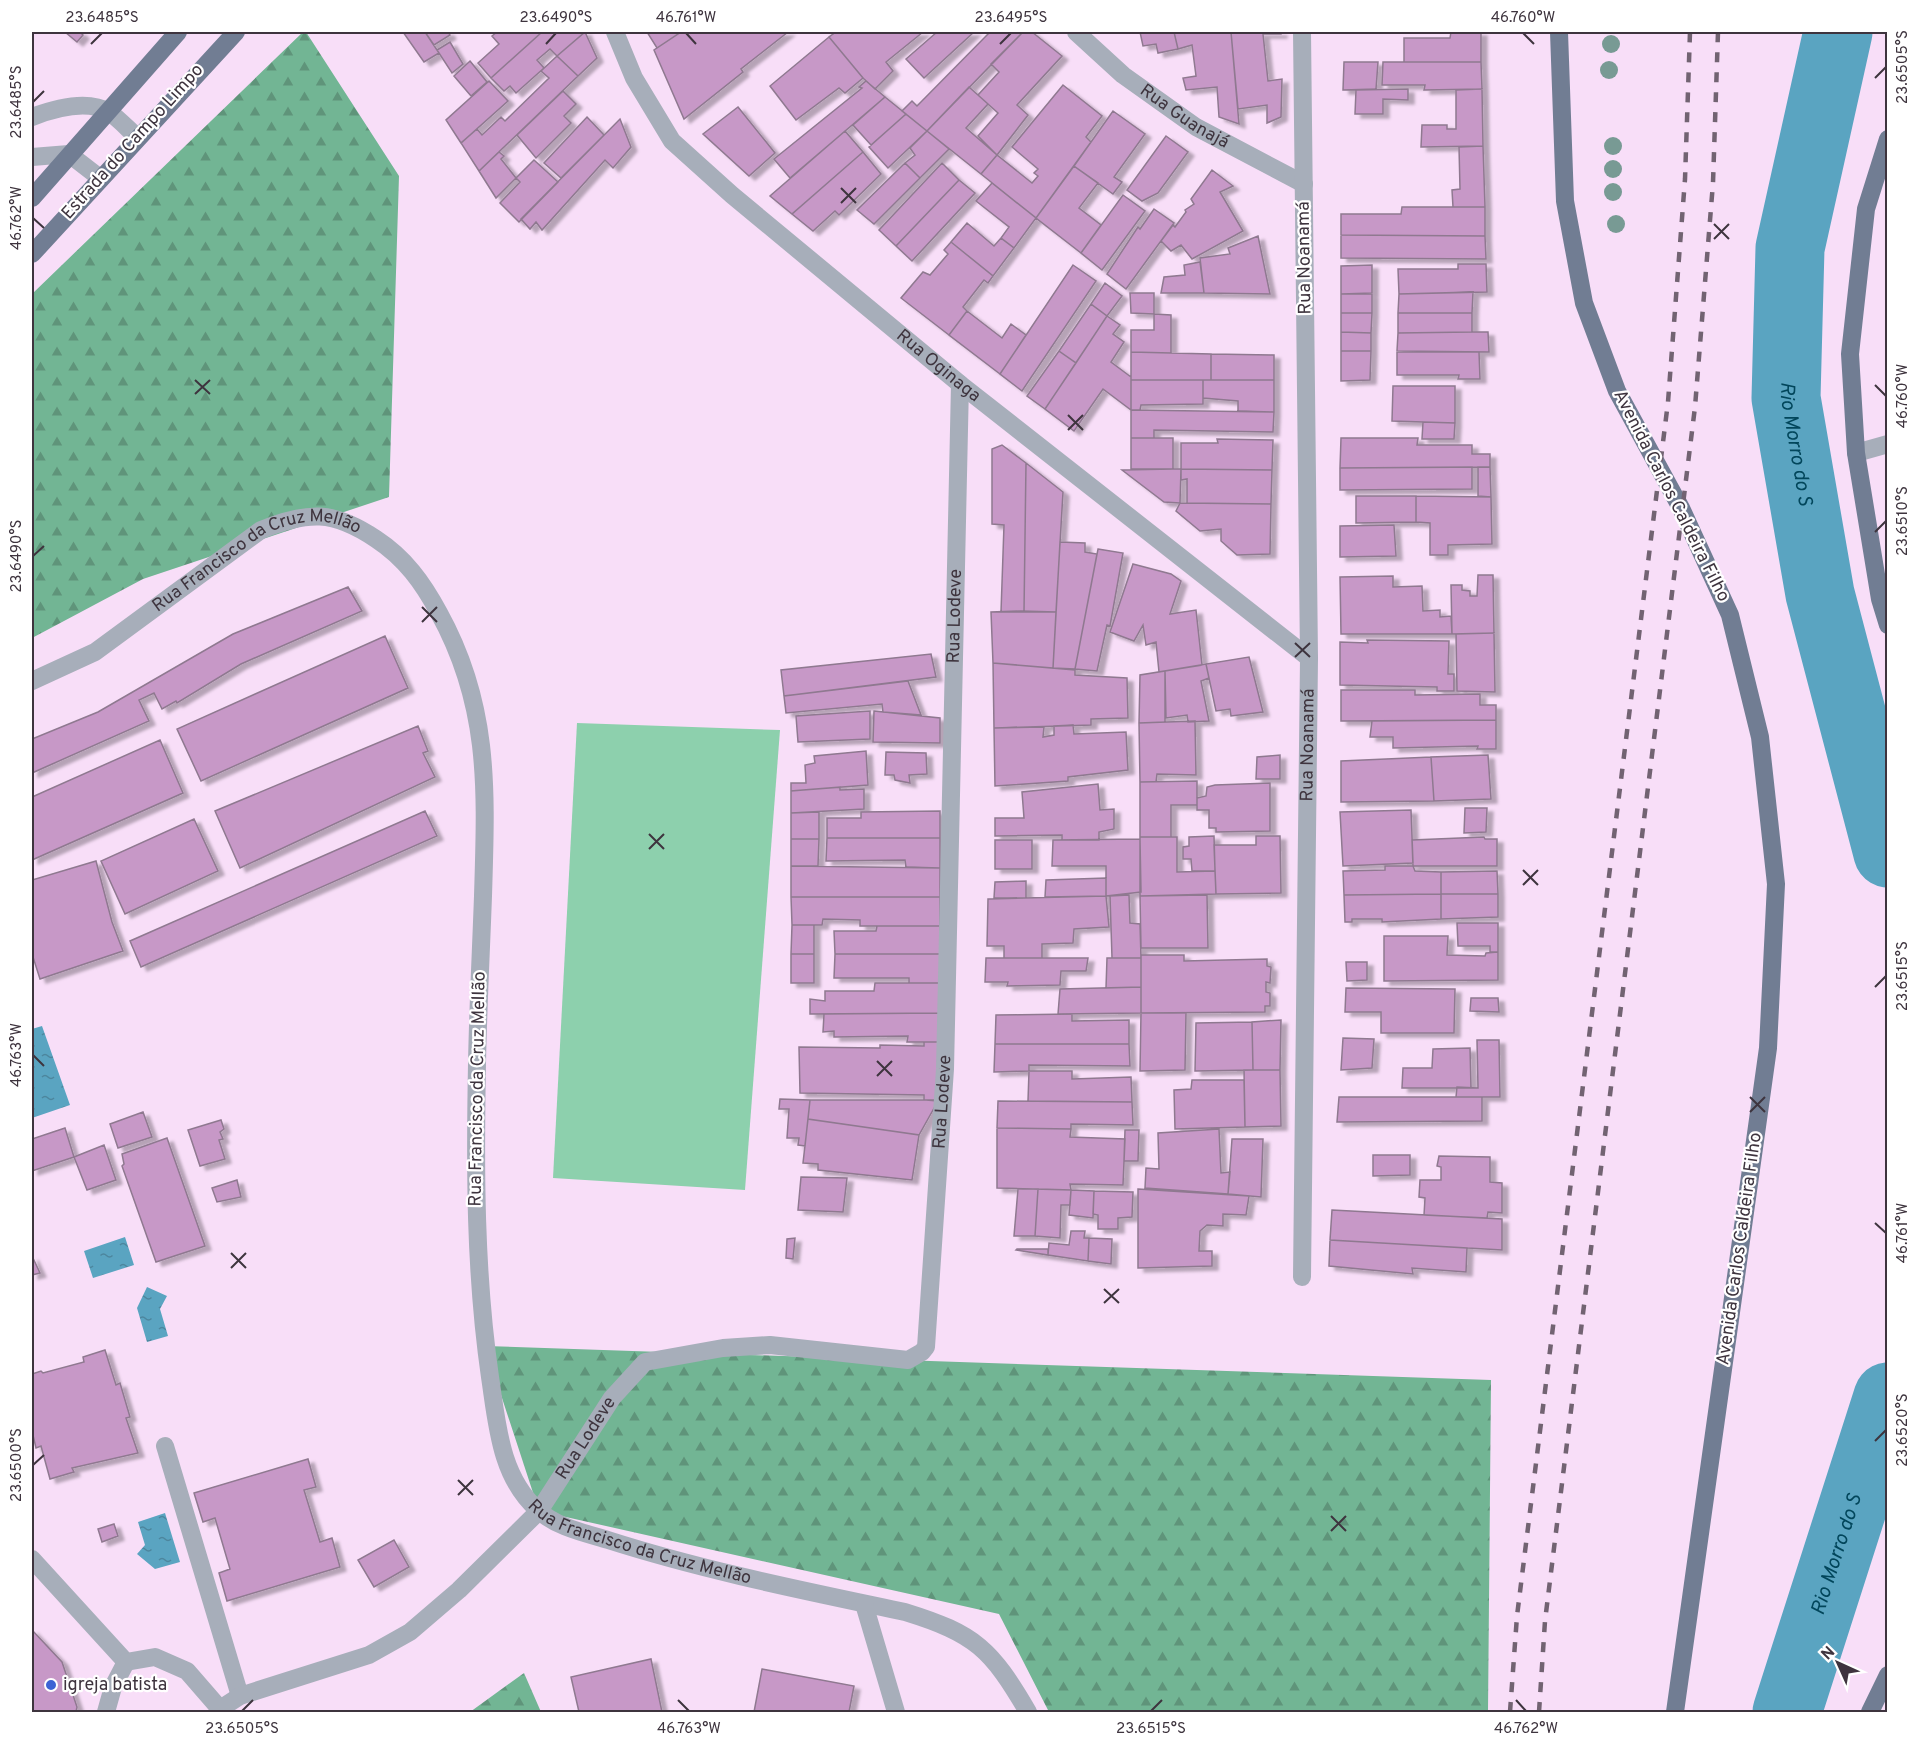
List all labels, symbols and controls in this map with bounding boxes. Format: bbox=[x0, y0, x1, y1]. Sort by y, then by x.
text: 23.6485°S bbox=[65, 9, 139, 28]
text: 23.6490°S bbox=[519, 9, 593, 28]
text: 46.761°W bbox=[656, 9, 716, 28]
text: 23.6495°S bbox=[975, 9, 1047, 28]
text: 46.760°W bbox=[1491, 9, 1555, 28]
text: 23.6505°S bbox=[1894, 30, 1913, 104]
street label: Estrada do Campo Limpo bbox=[57, 59, 209, 225]
text: 23.6485°S bbox=[8, 65, 27, 139]
street label: Rua Guanajá bbox=[1135, 79, 1233, 154]
text: 46.762°W bbox=[8, 186, 27, 250]
street label: Rua Noanamá bbox=[1293, 201, 1317, 315]
street label: Rua Oginaga bbox=[891, 324, 985, 407]
text: 46.760°W bbox=[1894, 364, 1913, 428]
water label: Rio Morro do S bbox=[1773, 381, 1818, 509]
street label: Avenida Carlos Caldeira Filho bbox=[1607, 386, 1735, 606]
text: 23.6510°S bbox=[1894, 486, 1913, 556]
street label: Rua Francisco da Cruz Mellão bbox=[148, 505, 365, 617]
text: 23.6490°S bbox=[8, 519, 27, 593]
street label: Rua Lodeve bbox=[942, 569, 967, 664]
street label: Rua Noanamá bbox=[1296, 688, 1320, 802]
text: 23.6515°S bbox=[1894, 941, 1913, 1011]
street label: Rua Francisco da Cruz Mellão bbox=[464, 971, 492, 1207]
text: 46.763°W bbox=[8, 1023, 27, 1087]
street label: Rua Lodeve bbox=[928, 1055, 957, 1150]
street label: Avenida Carlos Caldeira Filho bbox=[1712, 1131, 1768, 1367]
text: 46.761°W bbox=[1894, 1203, 1913, 1263]
street label: Rua Lodeve bbox=[551, 1392, 621, 1484]
text: 23.6520°S bbox=[1894, 1393, 1913, 1467]
text: 23.6500°S bbox=[8, 1428, 27, 1502]
water label: Rio Morro do S bbox=[1806, 1490, 1869, 1619]
street label: Rua Francisco da Cruz Mellão bbox=[522, 1495, 754, 1590]
north arrow bbox=[1808, 1633, 1868, 1693]
text: N bbox=[1818, 1643, 1840, 1665]
place label: igreja batista bbox=[63, 1674, 167, 1697]
marker: igreja batista bbox=[44, 1678, 58, 1692]
text: 23.6505°S bbox=[205, 1720, 279, 1739]
text: 46.763°W bbox=[657, 1720, 721, 1739]
text: 23.6515°S bbox=[1116, 1720, 1186, 1739]
text: 46.762°W bbox=[1494, 1720, 1558, 1739]

